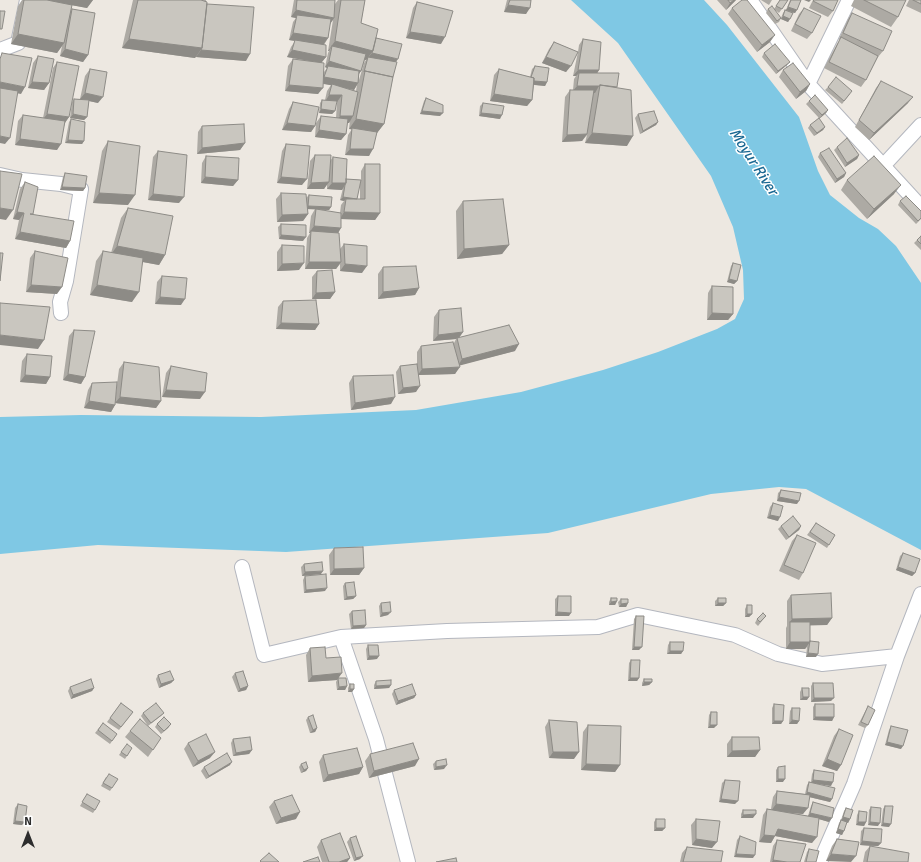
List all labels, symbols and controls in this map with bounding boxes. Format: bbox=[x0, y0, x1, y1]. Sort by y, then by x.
water label: Moyur River bbox=[725, 125, 781, 199]
north arrow bbox=[8, 814, 48, 854]
text: N bbox=[24, 815, 32, 828]

